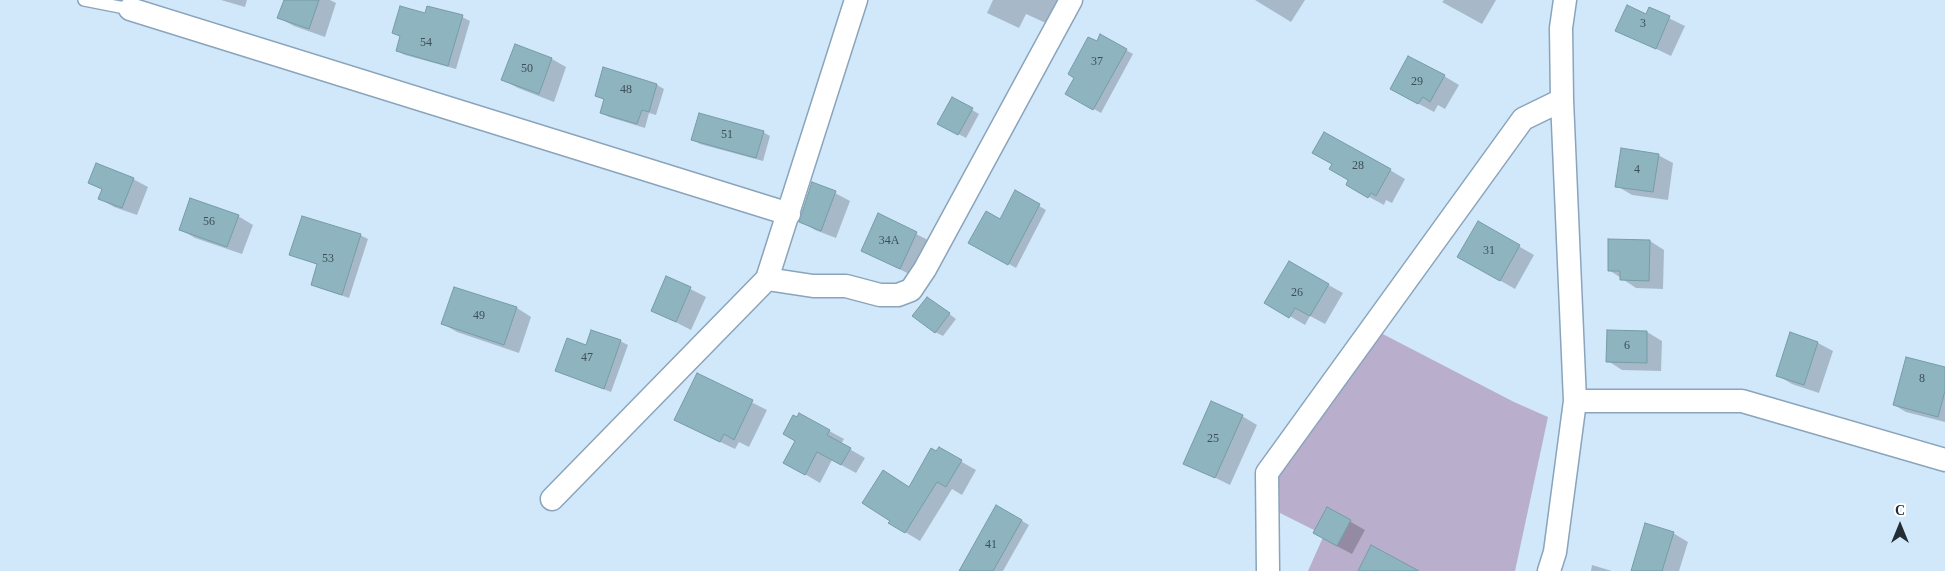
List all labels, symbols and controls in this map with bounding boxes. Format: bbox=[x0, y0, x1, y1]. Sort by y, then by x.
house number: 3 bbox=[1640, 17, 1646, 31]
house number: 54 bbox=[420, 36, 432, 50]
house number: 37 bbox=[1091, 55, 1103, 69]
house number: 50 bbox=[521, 62, 533, 76]
house number: 29 bbox=[1411, 75, 1423, 89]
house number: 48 bbox=[620, 83, 632, 97]
house number: 51 bbox=[721, 128, 733, 142]
house number: 28 bbox=[1352, 159, 1364, 173]
house number: 4 bbox=[1634, 163, 1640, 177]
house number: 56 bbox=[203, 215, 215, 229]
house number: 34А bbox=[879, 234, 899, 248]
house number: 31 bbox=[1483, 244, 1495, 258]
house number: 53 bbox=[322, 252, 334, 266]
house number: 26 bbox=[1291, 286, 1303, 300]
house number: 49 bbox=[473, 309, 485, 323]
house number: 6 bbox=[1624, 339, 1630, 353]
house number: 47 bbox=[581, 351, 593, 365]
house number: 8 bbox=[1919, 372, 1925, 386]
house number: 25 bbox=[1207, 432, 1219, 446]
north arrow bbox=[1875, 501, 1925, 551]
text: С bbox=[1895, 503, 1905, 518]
house number: 41 bbox=[985, 538, 997, 552]

